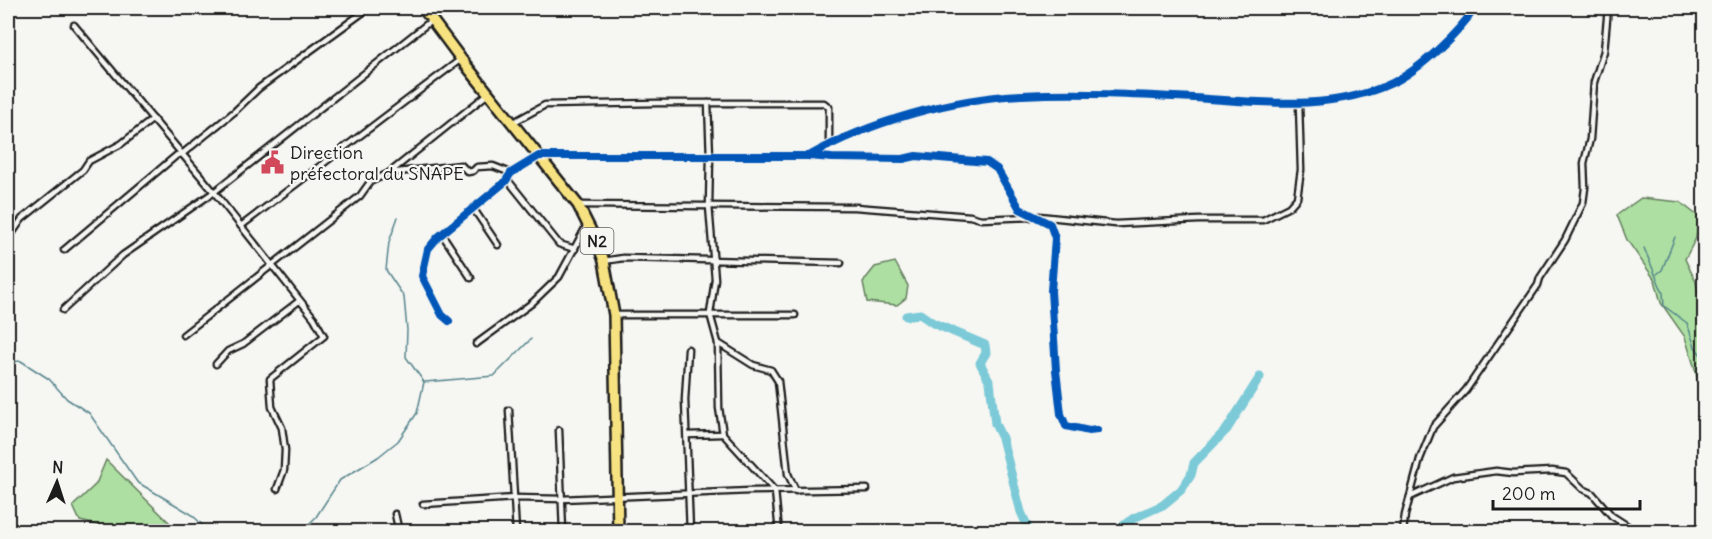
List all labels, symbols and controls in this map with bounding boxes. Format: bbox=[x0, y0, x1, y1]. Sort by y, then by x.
place label: Direction préfectoral du SNAPE bbox=[290, 141, 464, 185]
public building icon: Direction préfectoral du SNAPE bbox=[259, 149, 285, 175]
road number: N2 bbox=[580, 228, 614, 254]
north arrow bbox=[27, 452, 87, 512]
text: N bbox=[52, 457, 64, 477]
scale bar bbox=[1493, 473, 1640, 511]
text: 200 m bbox=[1502, 482, 1556, 505]

